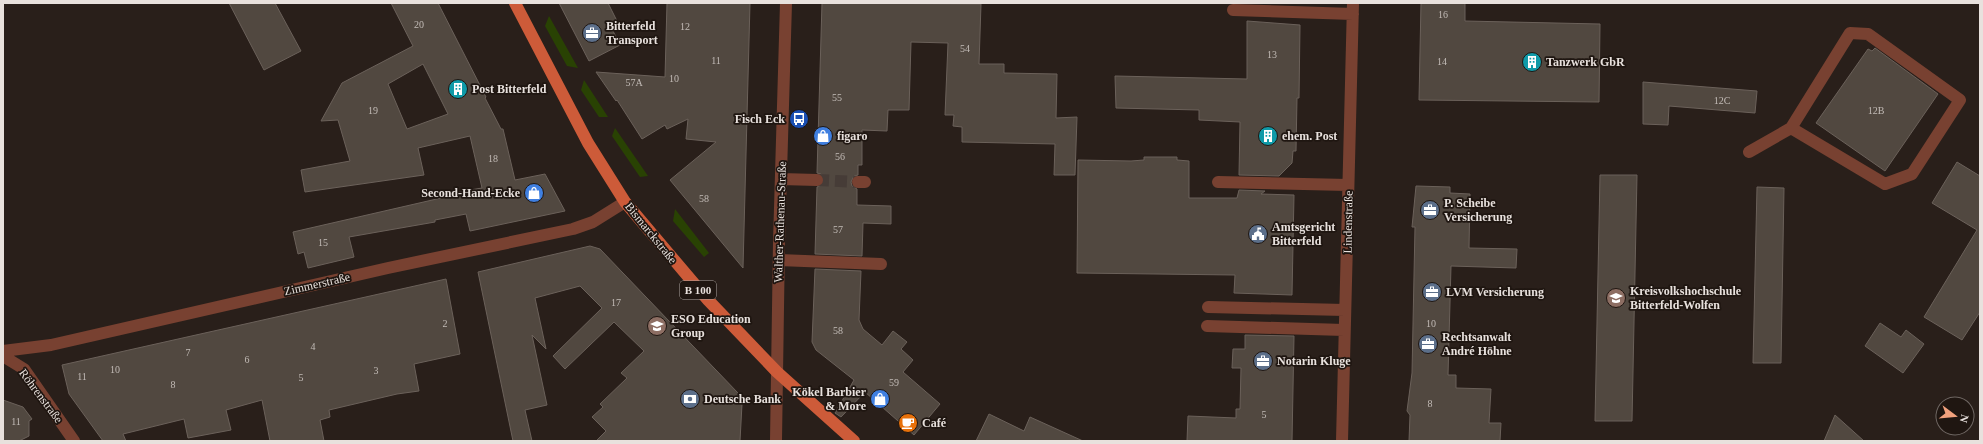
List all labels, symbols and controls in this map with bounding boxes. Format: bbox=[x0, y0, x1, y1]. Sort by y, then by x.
house number: 16 bbox=[1438, 9, 1448, 20]
house number: 20 bbox=[414, 19, 424, 30]
place label: Bitterfeld Transport bbox=[606, 19, 658, 47]
house number: 12 bbox=[680, 21, 690, 32]
office icon: Bitterfeld Transport bbox=[581, 22, 603, 44]
house number: 54 bbox=[960, 43, 970, 54]
house number: 13 bbox=[1267, 49, 1277, 60]
building icon: Tanzwerk GbR bbox=[1521, 51, 1543, 73]
house number: 11 bbox=[711, 55, 721, 66]
place label: Tanzwerk GbR bbox=[1546, 55, 1625, 69]
house number: 14 bbox=[1437, 56, 1447, 67]
house number: 10 bbox=[669, 73, 679, 84]
house number: 57A bbox=[625, 77, 643, 88]
building icon: Post Bitterfeld bbox=[447, 78, 469, 100]
place label: Post Bitterfeld bbox=[472, 82, 547, 96]
house number: 55 bbox=[832, 92, 842, 103]
house number: 12C bbox=[1714, 95, 1731, 106]
house number: 19 bbox=[368, 105, 378, 116]
house number: 12B bbox=[1868, 105, 1885, 116]
bus stop icon: Fisch Eck bbox=[788, 108, 810, 130]
place label: Fisch Eck bbox=[735, 112, 785, 126]
shop icon: figaro bbox=[812, 125, 834, 147]
building icon: ehem. Post bbox=[1257, 125, 1279, 147]
place label: figaro bbox=[837, 129, 867, 143]
place label: ehem. Post bbox=[1282, 129, 1337, 143]
house number: 56 bbox=[835, 151, 845, 162]
house number: 18 bbox=[488, 153, 498, 164]
street label: Walther-Rathenau-Straße bbox=[771, 161, 789, 283]
shop icon: Second-Hand-Ecke bbox=[523, 182, 545, 204]
place label: Second-Hand-Ecke bbox=[421, 186, 521, 200]
street label: Lindenstraße bbox=[1340, 191, 1356, 253]
house number: 58 bbox=[699, 193, 709, 204]
place label: P. Scheibe Versicherung bbox=[1444, 196, 1512, 224]
office icon: P. Scheibe Versicherung bbox=[1419, 199, 1441, 221]
street label: Bismarckstraße bbox=[622, 200, 680, 266]
place label: Amtsgericht Bitterfeld bbox=[1272, 220, 1335, 248]
public building icon: Amtsgericht Bitterfeld bbox=[1247, 223, 1269, 245]
house number: 57 bbox=[833, 224, 843, 235]
house number: 15 bbox=[318, 237, 328, 248]
street label: Zimmerstraße bbox=[283, 270, 351, 298]
road number: B 100 bbox=[680, 281, 716, 299]
office icon: LVM Versicherung bbox=[1421, 281, 1443, 303]
place label: Kreisvolkshochschule Bitterfeld-Wolfen bbox=[1630, 284, 1742, 312]
place label: LVM Versicherung bbox=[1446, 285, 1544, 299]
school or university icon: Kreisvolkshochschule Bitterfeld-Wolfen bbox=[1605, 287, 1627, 309]
house number: 17 bbox=[611, 297, 621, 308]
place label: ESO Education Group bbox=[671, 312, 751, 340]
school or university icon: ESO Education Group bbox=[646, 315, 668, 337]
house number: 2 bbox=[443, 318, 448, 329]
house number: 10 bbox=[1426, 318, 1436, 329]
house number: 58 bbox=[833, 325, 843, 336]
place label: Rechtsanwalt André Höhne bbox=[1442, 330, 1512, 358]
office icon: Rechtsanwalt André Höhne bbox=[1417, 333, 1439, 355]
house number: 4 bbox=[311, 341, 316, 352]
house number: 7 bbox=[186, 347, 191, 358]
office icon: Notarin Kluge bbox=[1252, 350, 1274, 372]
house number: 6 bbox=[245, 354, 250, 365]
place label: Notarin Kluge bbox=[1277, 354, 1351, 368]
house number: 10 bbox=[110, 364, 120, 375]
house number: 3 bbox=[374, 365, 379, 376]
street label: Röhrenstraße bbox=[16, 366, 66, 426]
house number: 11 bbox=[77, 371, 87, 382]
house number: 5 bbox=[299, 372, 304, 383]
house number: 59 bbox=[889, 377, 899, 388]
house number: 8 bbox=[171, 379, 176, 390]
place label: Kökel Barbier & More bbox=[792, 385, 867, 413]
bank icon: Deutsche Bank bbox=[679, 388, 701, 410]
shop icon: Kökel Barbier & More bbox=[869, 388, 891, 410]
place label: Deutsche Bank bbox=[704, 392, 781, 406]
north arrow bbox=[1935, 396, 1975, 436]
house number: 8 bbox=[1428, 398, 1433, 409]
house number: 5 bbox=[1262, 409, 1267, 420]
cafe icon: Café bbox=[897, 412, 919, 434]
text: N bbox=[1958, 413, 1971, 424]
house number: 11 bbox=[11, 416, 21, 427]
place label: Café bbox=[922, 416, 947, 430]

